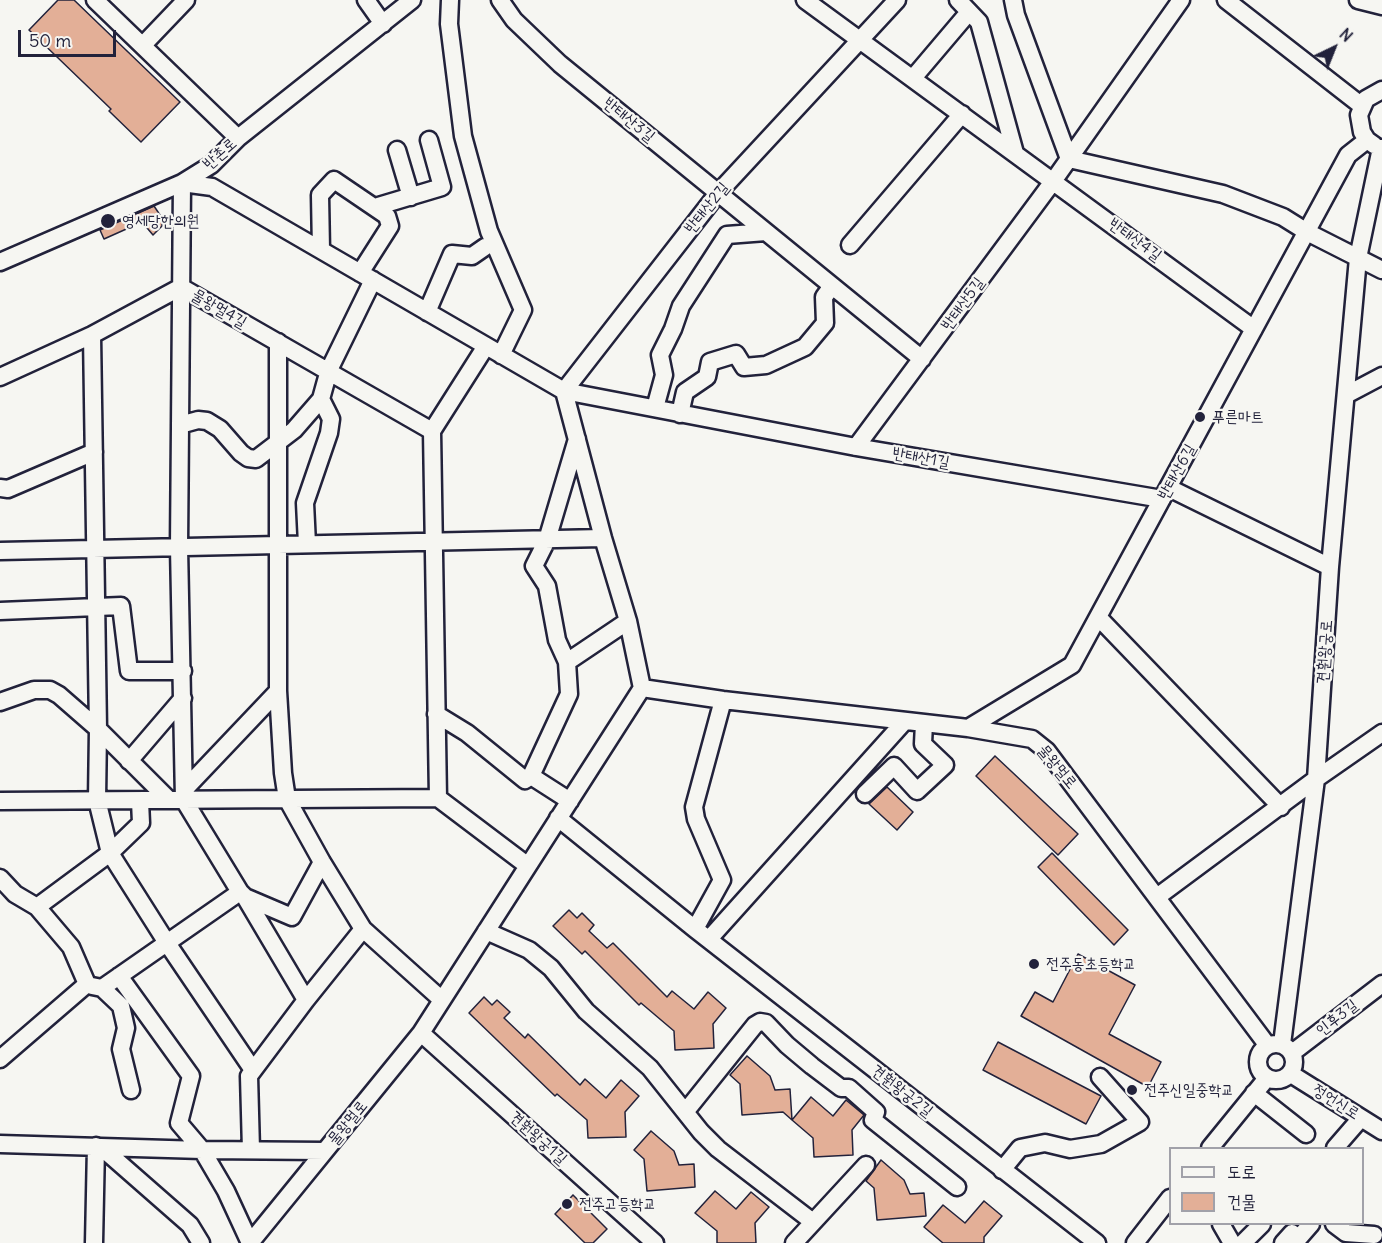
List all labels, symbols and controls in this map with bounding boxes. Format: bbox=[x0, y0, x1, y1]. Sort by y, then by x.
scale bar bbox=[21, 18, 118, 56]
north arrow bbox=[1304, 18, 1364, 78]
text: N bbox=[1335, 24, 1357, 46]
text: 50 m bbox=[29, 29, 71, 52]
street label: 반태산3길 bbox=[599, 93, 659, 147]
street label: 반촌로 bbox=[199, 134, 241, 174]
street label: 반태산2길 bbox=[681, 179, 733, 237]
place label: 영세당한의원 bbox=[122, 211, 199, 231]
marker: 영세당한의원 bbox=[99, 212, 117, 230]
street label: 반태산4길 bbox=[1105, 214, 1165, 266]
street label: 반태산5길 bbox=[937, 274, 989, 334]
street label: 물왕멀4길 bbox=[188, 285, 250, 333]
place label: 푸른마트 bbox=[1212, 407, 1264, 427]
marker: 푸른마트 bbox=[1193, 410, 1207, 424]
street label: 반태산6길 bbox=[1154, 441, 1200, 503]
street label: 반태산1길 bbox=[891, 444, 951, 472]
street label: 견훤왕궁로 bbox=[1313, 619, 1337, 685]
street label: 물왕멀로 bbox=[1033, 741, 1081, 793]
place label: 전주동초등학교 bbox=[1046, 954, 1136, 974]
marker: 전주동초등학교 bbox=[1027, 957, 1041, 971]
street label: 인후3길 bbox=[1312, 996, 1362, 1040]
street label: 견훤왕궁2길 bbox=[867, 1061, 937, 1121]
place label: 전주신일중학교 bbox=[1144, 1080, 1234, 1100]
street label: 정언신로 bbox=[1309, 1080, 1363, 1124]
marker: 전주신일중학교 bbox=[1125, 1083, 1139, 1097]
street label: 물왕멀로 bbox=[324, 1097, 372, 1149]
street label: 견훤왕궁1길 bbox=[505, 1107, 571, 1169]
legend bbox=[1169, 1147, 1364, 1225]
text: 도로 bbox=[1227, 1160, 1256, 1183]
text: 건물 bbox=[1227, 1190, 1256, 1213]
place label: 전주고등학교 bbox=[579, 1194, 656, 1214]
marker: 전주고등학교 bbox=[560, 1197, 574, 1211]

